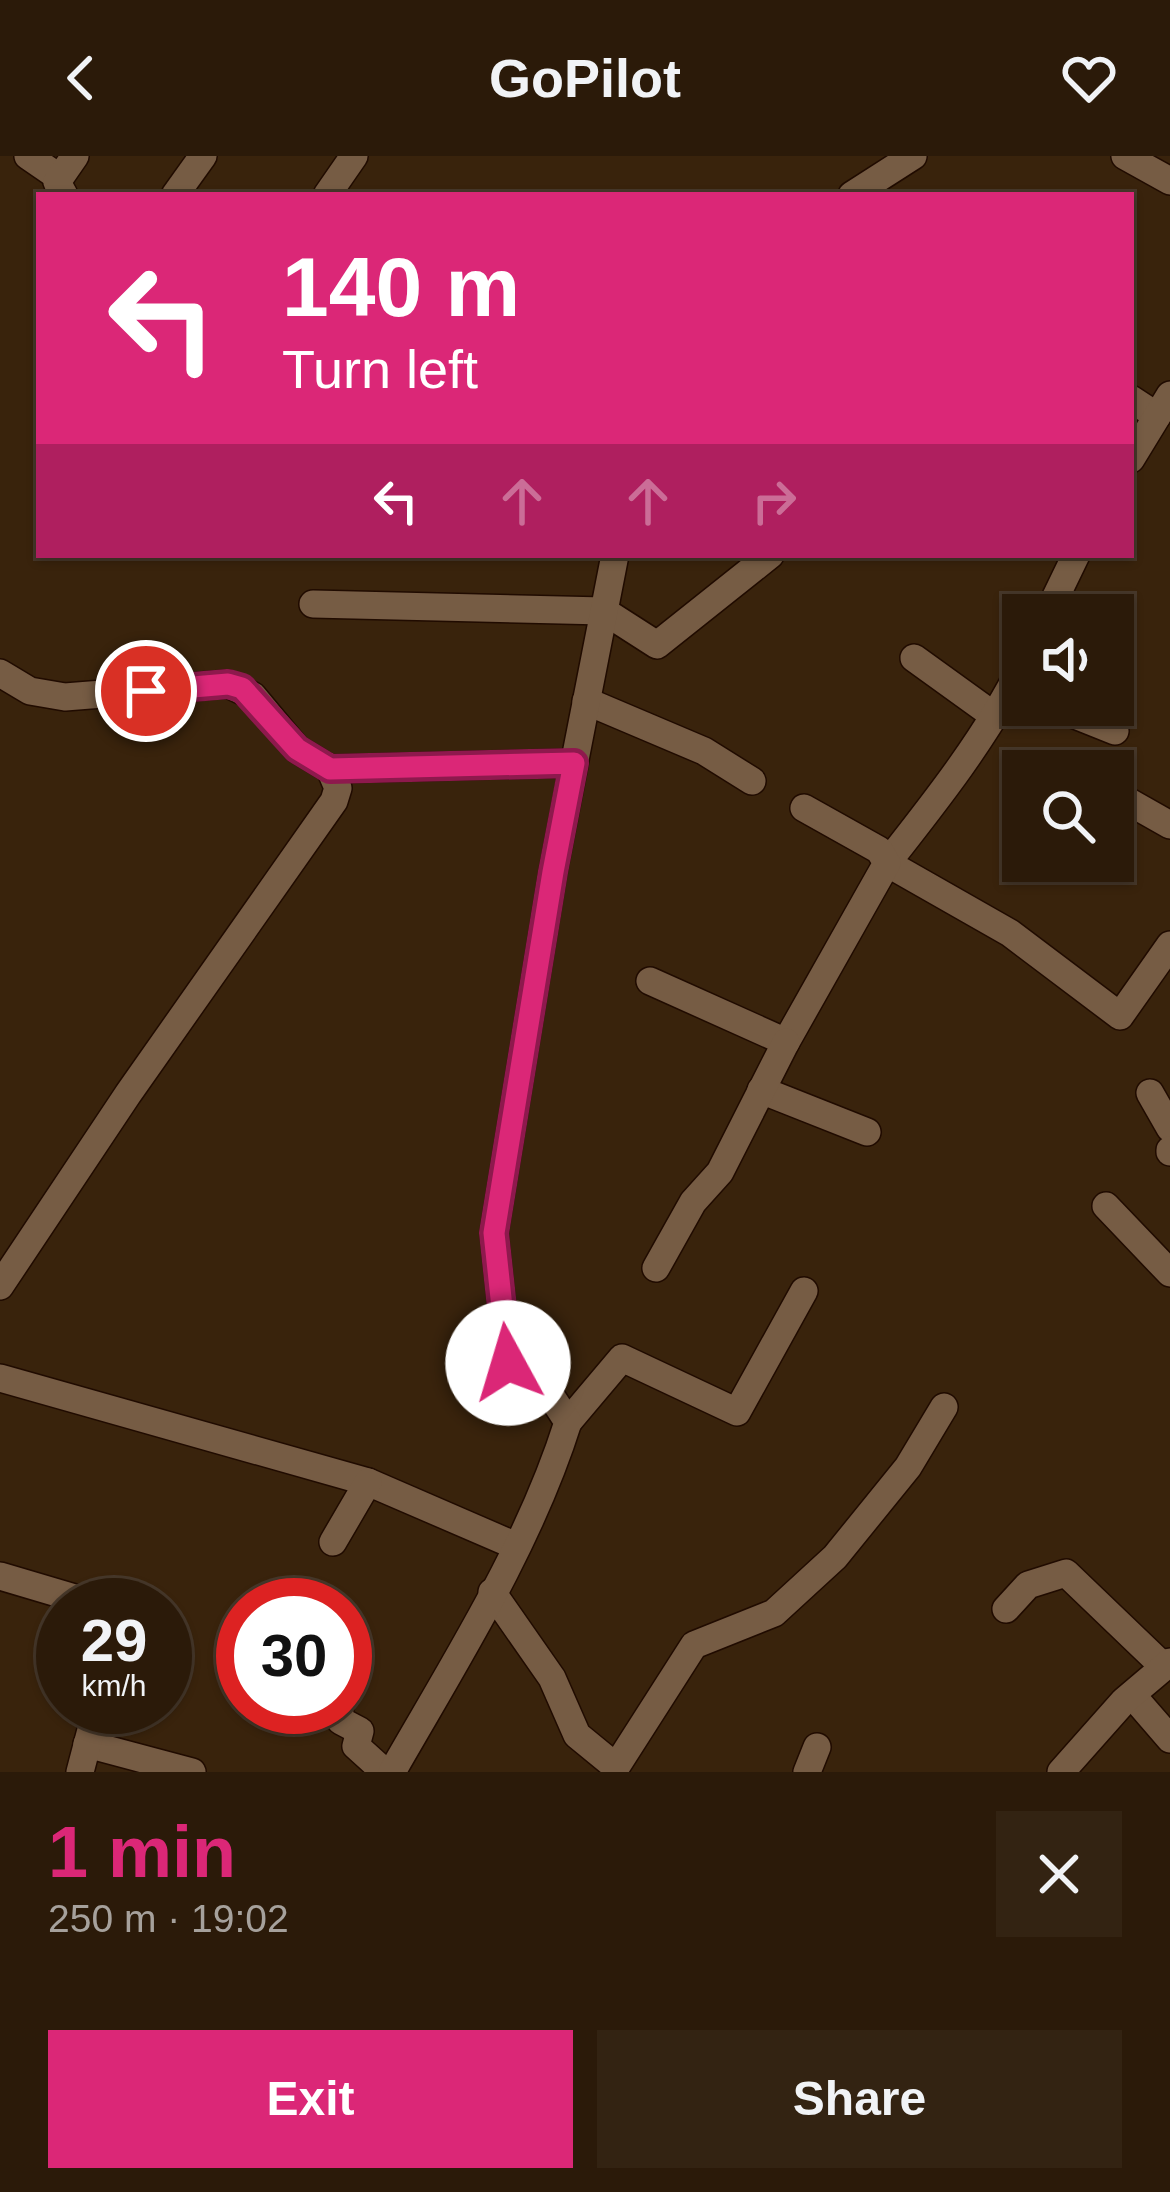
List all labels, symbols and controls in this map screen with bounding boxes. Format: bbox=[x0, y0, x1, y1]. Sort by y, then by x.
icon: back bbox=[48, 45, 114, 111]
icon: heart bbox=[1056, 45, 1122, 111]
text: GoPilot bbox=[489, 48, 681, 108]
icon: left bbox=[84, 240, 240, 396]
text: 140 m bbox=[282, 240, 520, 334]
text: Turn left bbox=[282, 339, 478, 399]
icon: left bbox=[363, 468, 429, 534]
icon: ahead bbox=[489, 468, 555, 534]
icon: ahead bbox=[615, 468, 681, 534]
icon: right bbox=[741, 468, 807, 534]
map controls bbox=[1002, 594, 1134, 882]
button: sound bbox=[1002, 594, 1134, 726]
pin bbox=[95, 640, 197, 742]
icon: arrive bbox=[113, 658, 179, 724]
button: search bbox=[1002, 750, 1134, 882]
position arrow bbox=[445, 1300, 571, 1426]
speed limit sign: 30 bbox=[216, 1578, 372, 1734]
text: 29 bbox=[81, 1607, 147, 1674]
text: km/h bbox=[81, 1669, 147, 1702]
button: close bbox=[996, 1811, 1122, 1937]
text: 1 min bbox=[48, 1812, 236, 1892]
text: 250 m · 19:02 bbox=[48, 1897, 289, 1940]
button: Exit bbox=[48, 2030, 573, 2168]
button: Share bbox=[597, 2030, 1122, 2168]

